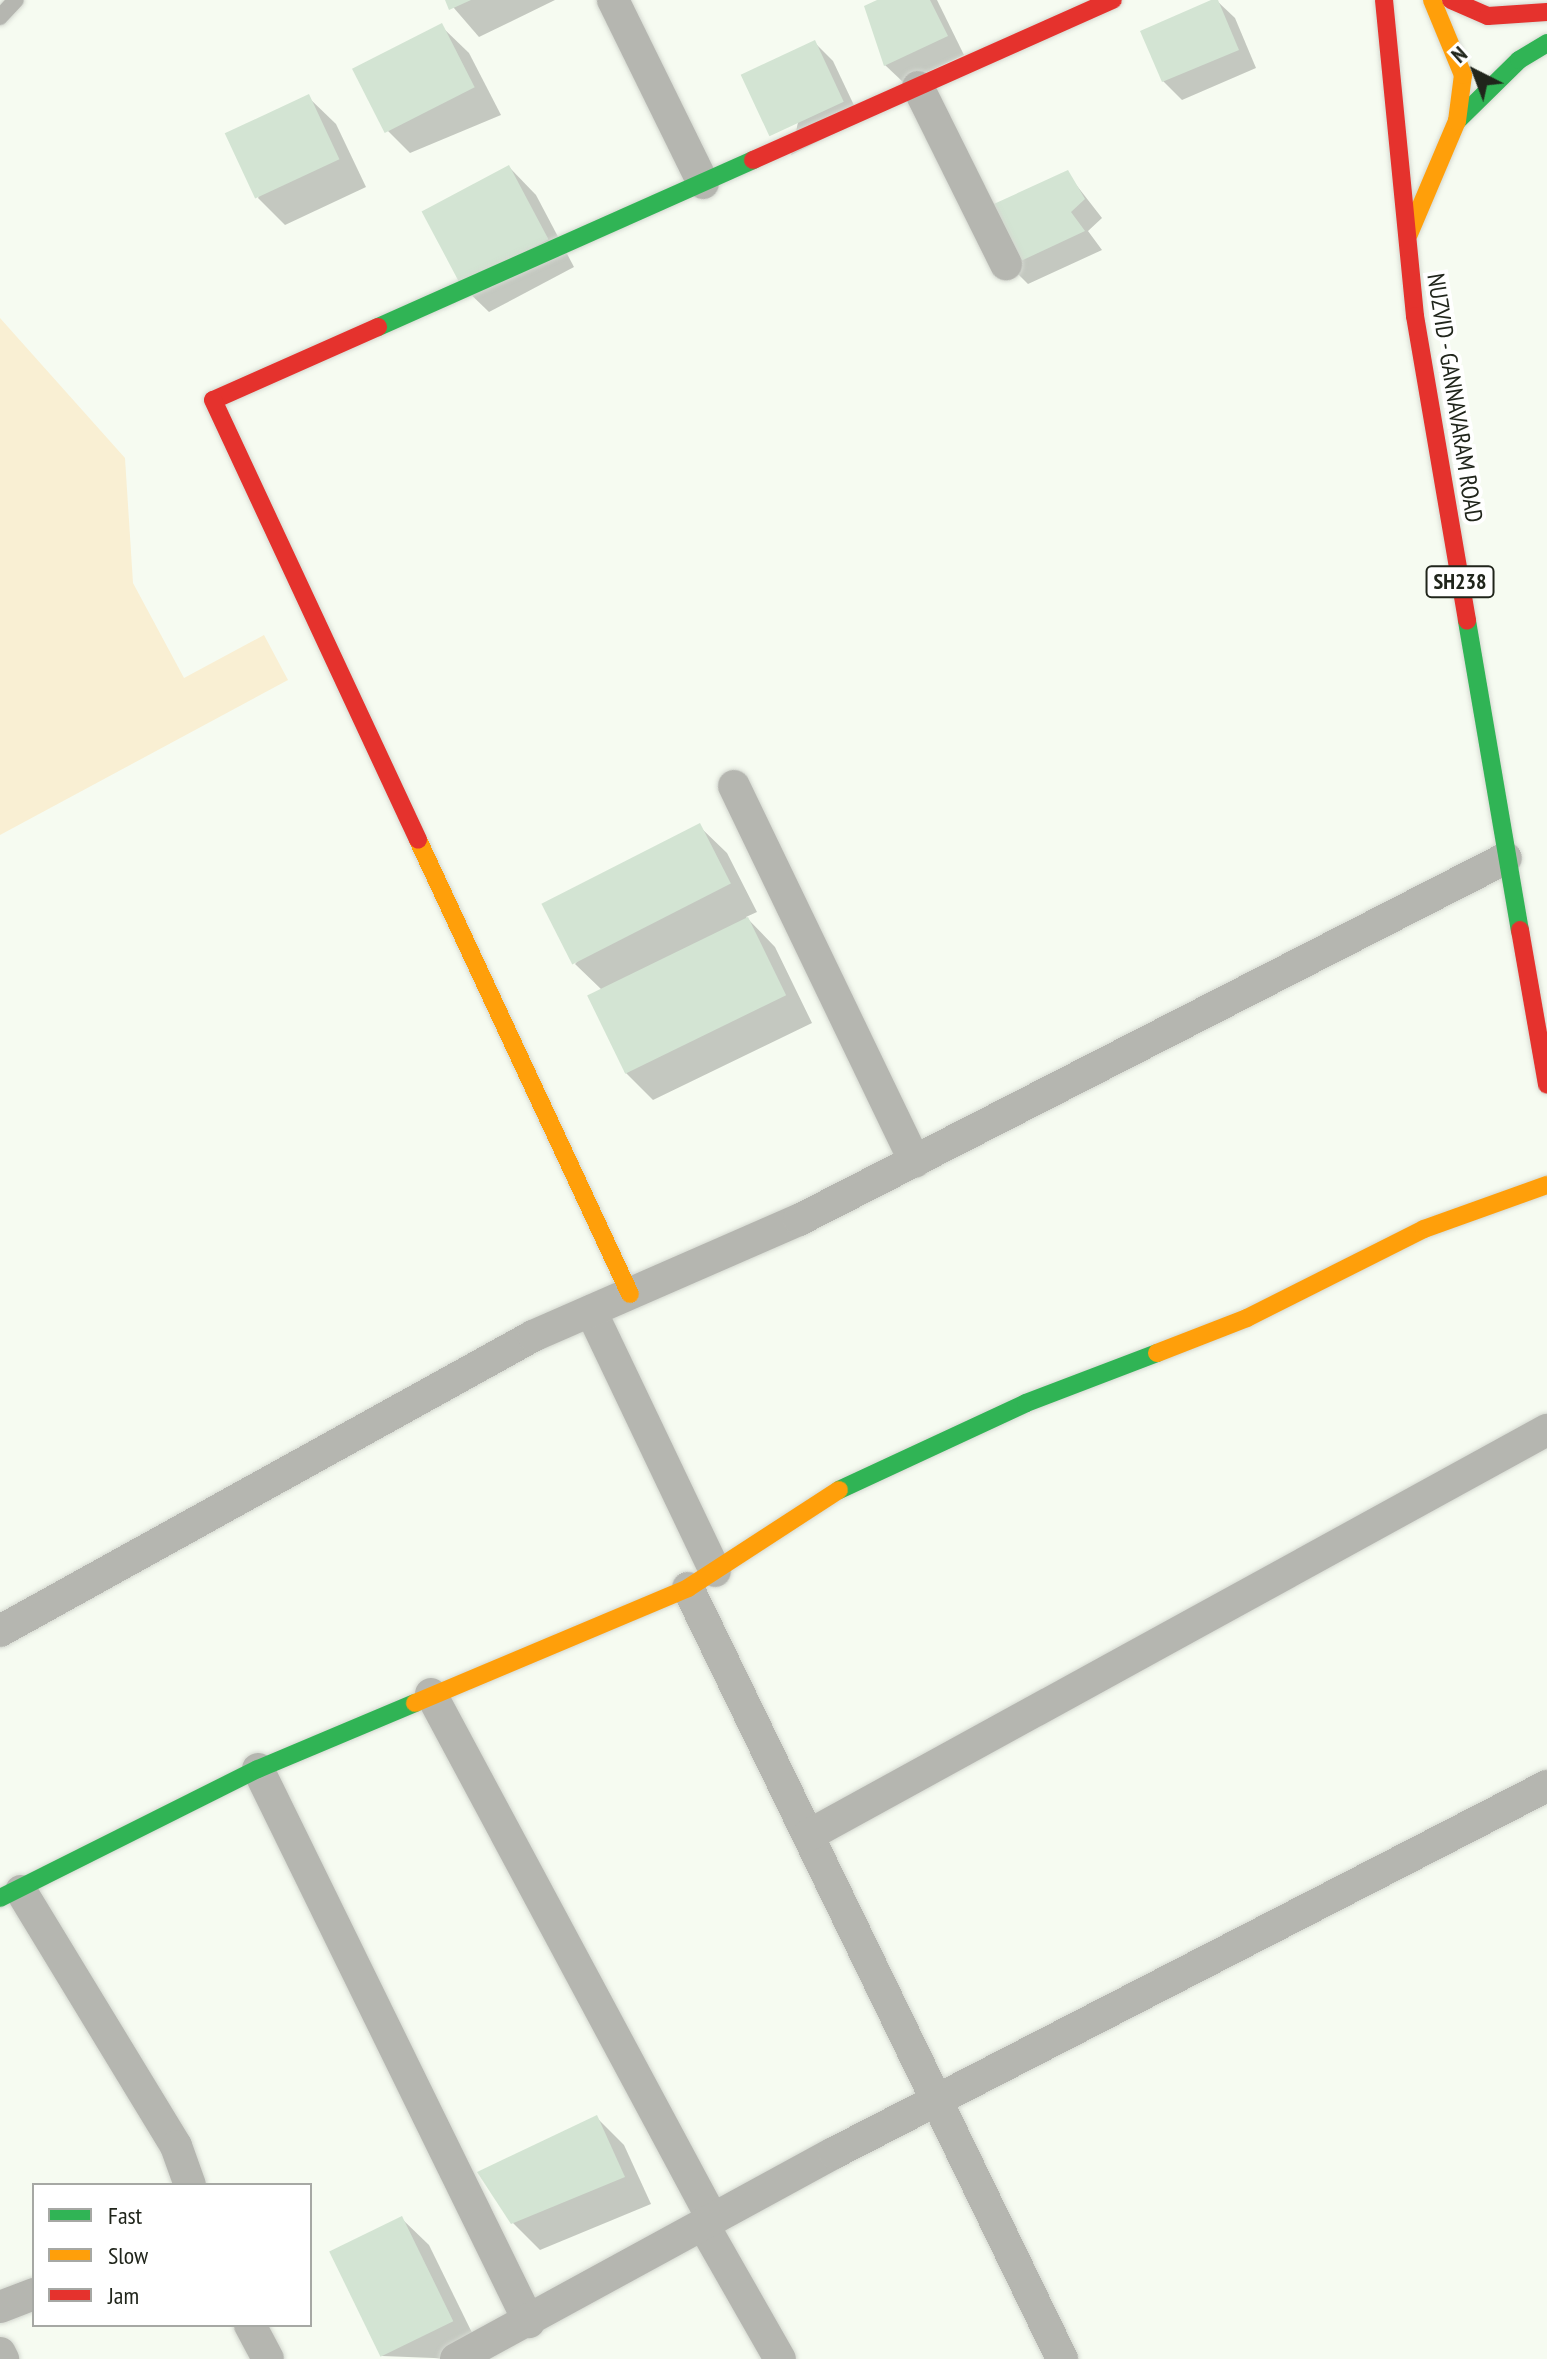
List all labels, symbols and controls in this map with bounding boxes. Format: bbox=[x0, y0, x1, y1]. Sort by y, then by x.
north arrow bbox=[1435, 32, 1515, 112]
text: N bbox=[1445, 40, 1473, 69]
street label: NUZVID - GANNAVARAM ROAD bbox=[1421, 271, 1489, 525]
road number: SH238 bbox=[1424, 564, 1496, 600]
legend bbox=[32, 2183, 312, 2327]
text: Fast bbox=[108, 2200, 142, 2231]
text: Slow bbox=[108, 2240, 148, 2271]
text: Jam bbox=[108, 2280, 139, 2311]

